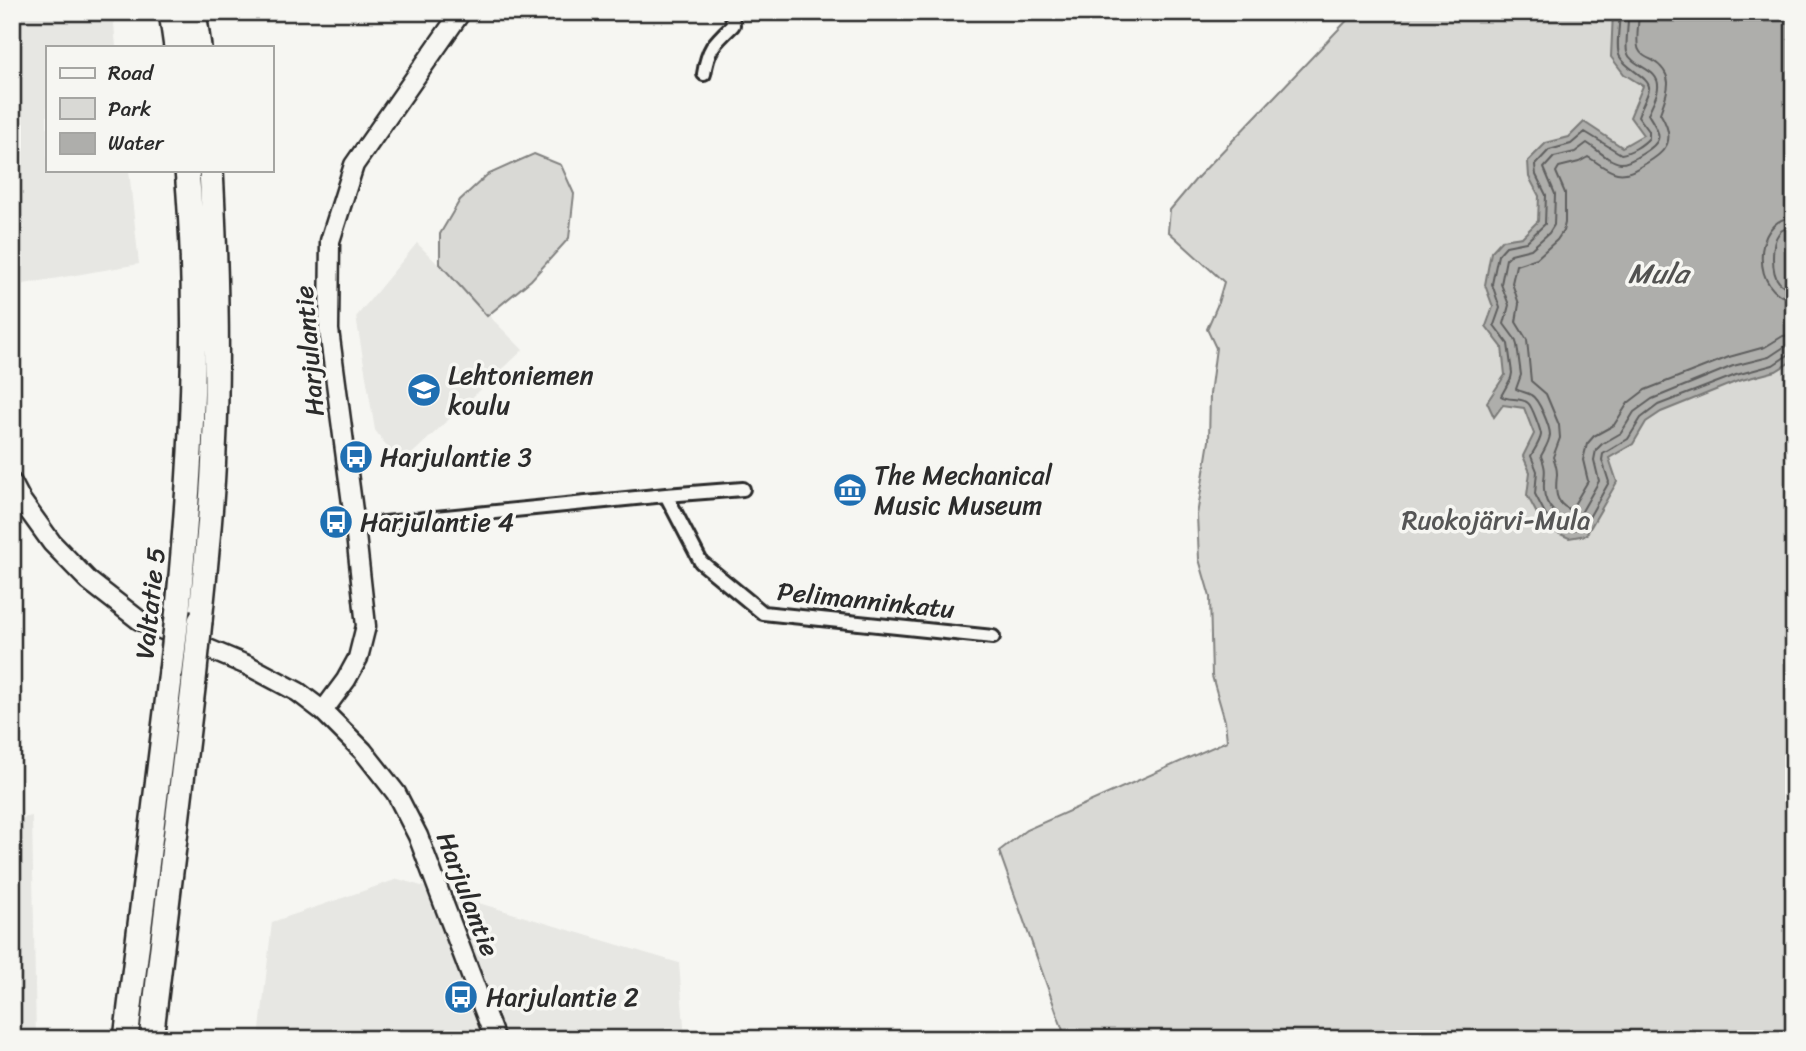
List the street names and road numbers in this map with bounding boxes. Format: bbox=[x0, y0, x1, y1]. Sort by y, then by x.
street label: Harjulantie bbox=[280, 284, 338, 418]
street label: Valtatie 5 bbox=[121, 545, 179, 661]
street label: Pelimanninkatu bbox=[775, 568, 957, 632]
street label: Harjulantie bbox=[423, 825, 513, 963]

